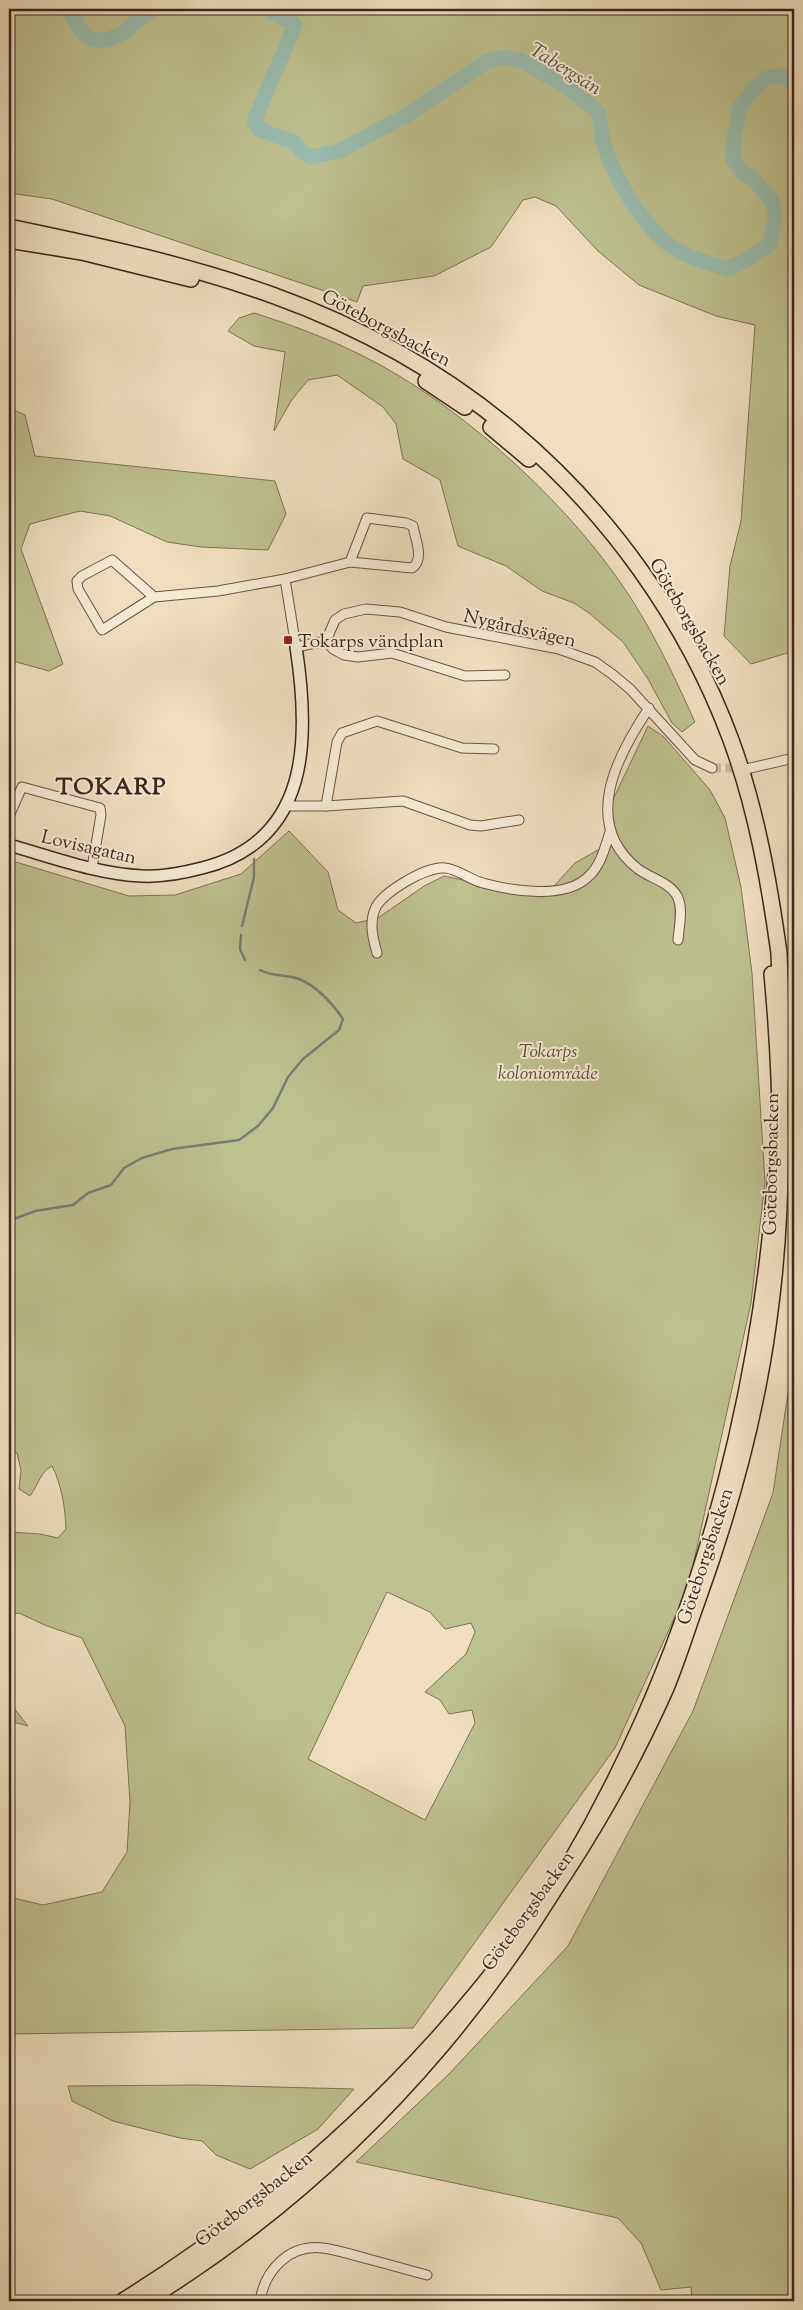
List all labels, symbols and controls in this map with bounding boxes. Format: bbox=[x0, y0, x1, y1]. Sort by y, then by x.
water label: Tabergsån bbox=[523, 37, 607, 104]
street label: Göteborgsbacken bbox=[316, 284, 455, 375]
street label: Göteborgsbacken bbox=[641, 554, 736, 691]
street label: Nygårdsvägen bbox=[460, 603, 578, 656]
place label: Tokarps vändplan bbox=[298, 629, 444, 656]
marker: Tokarps vändplan bbox=[282, 634, 294, 646]
district label: TOKARP bbox=[56, 771, 166, 805]
street label: Lovisagatan bbox=[38, 824, 139, 872]
park label: Tokarps koloniområde bbox=[498, 1039, 598, 1088]
street label: Göteborgsbacken bbox=[758, 1092, 787, 1236]
street label: Göteborgsbacken bbox=[671, 1485, 741, 1629]
street label: Göteborgsbacken bbox=[476, 1846, 582, 1977]
street label: Göteborgsbacken bbox=[190, 2145, 319, 2255]

